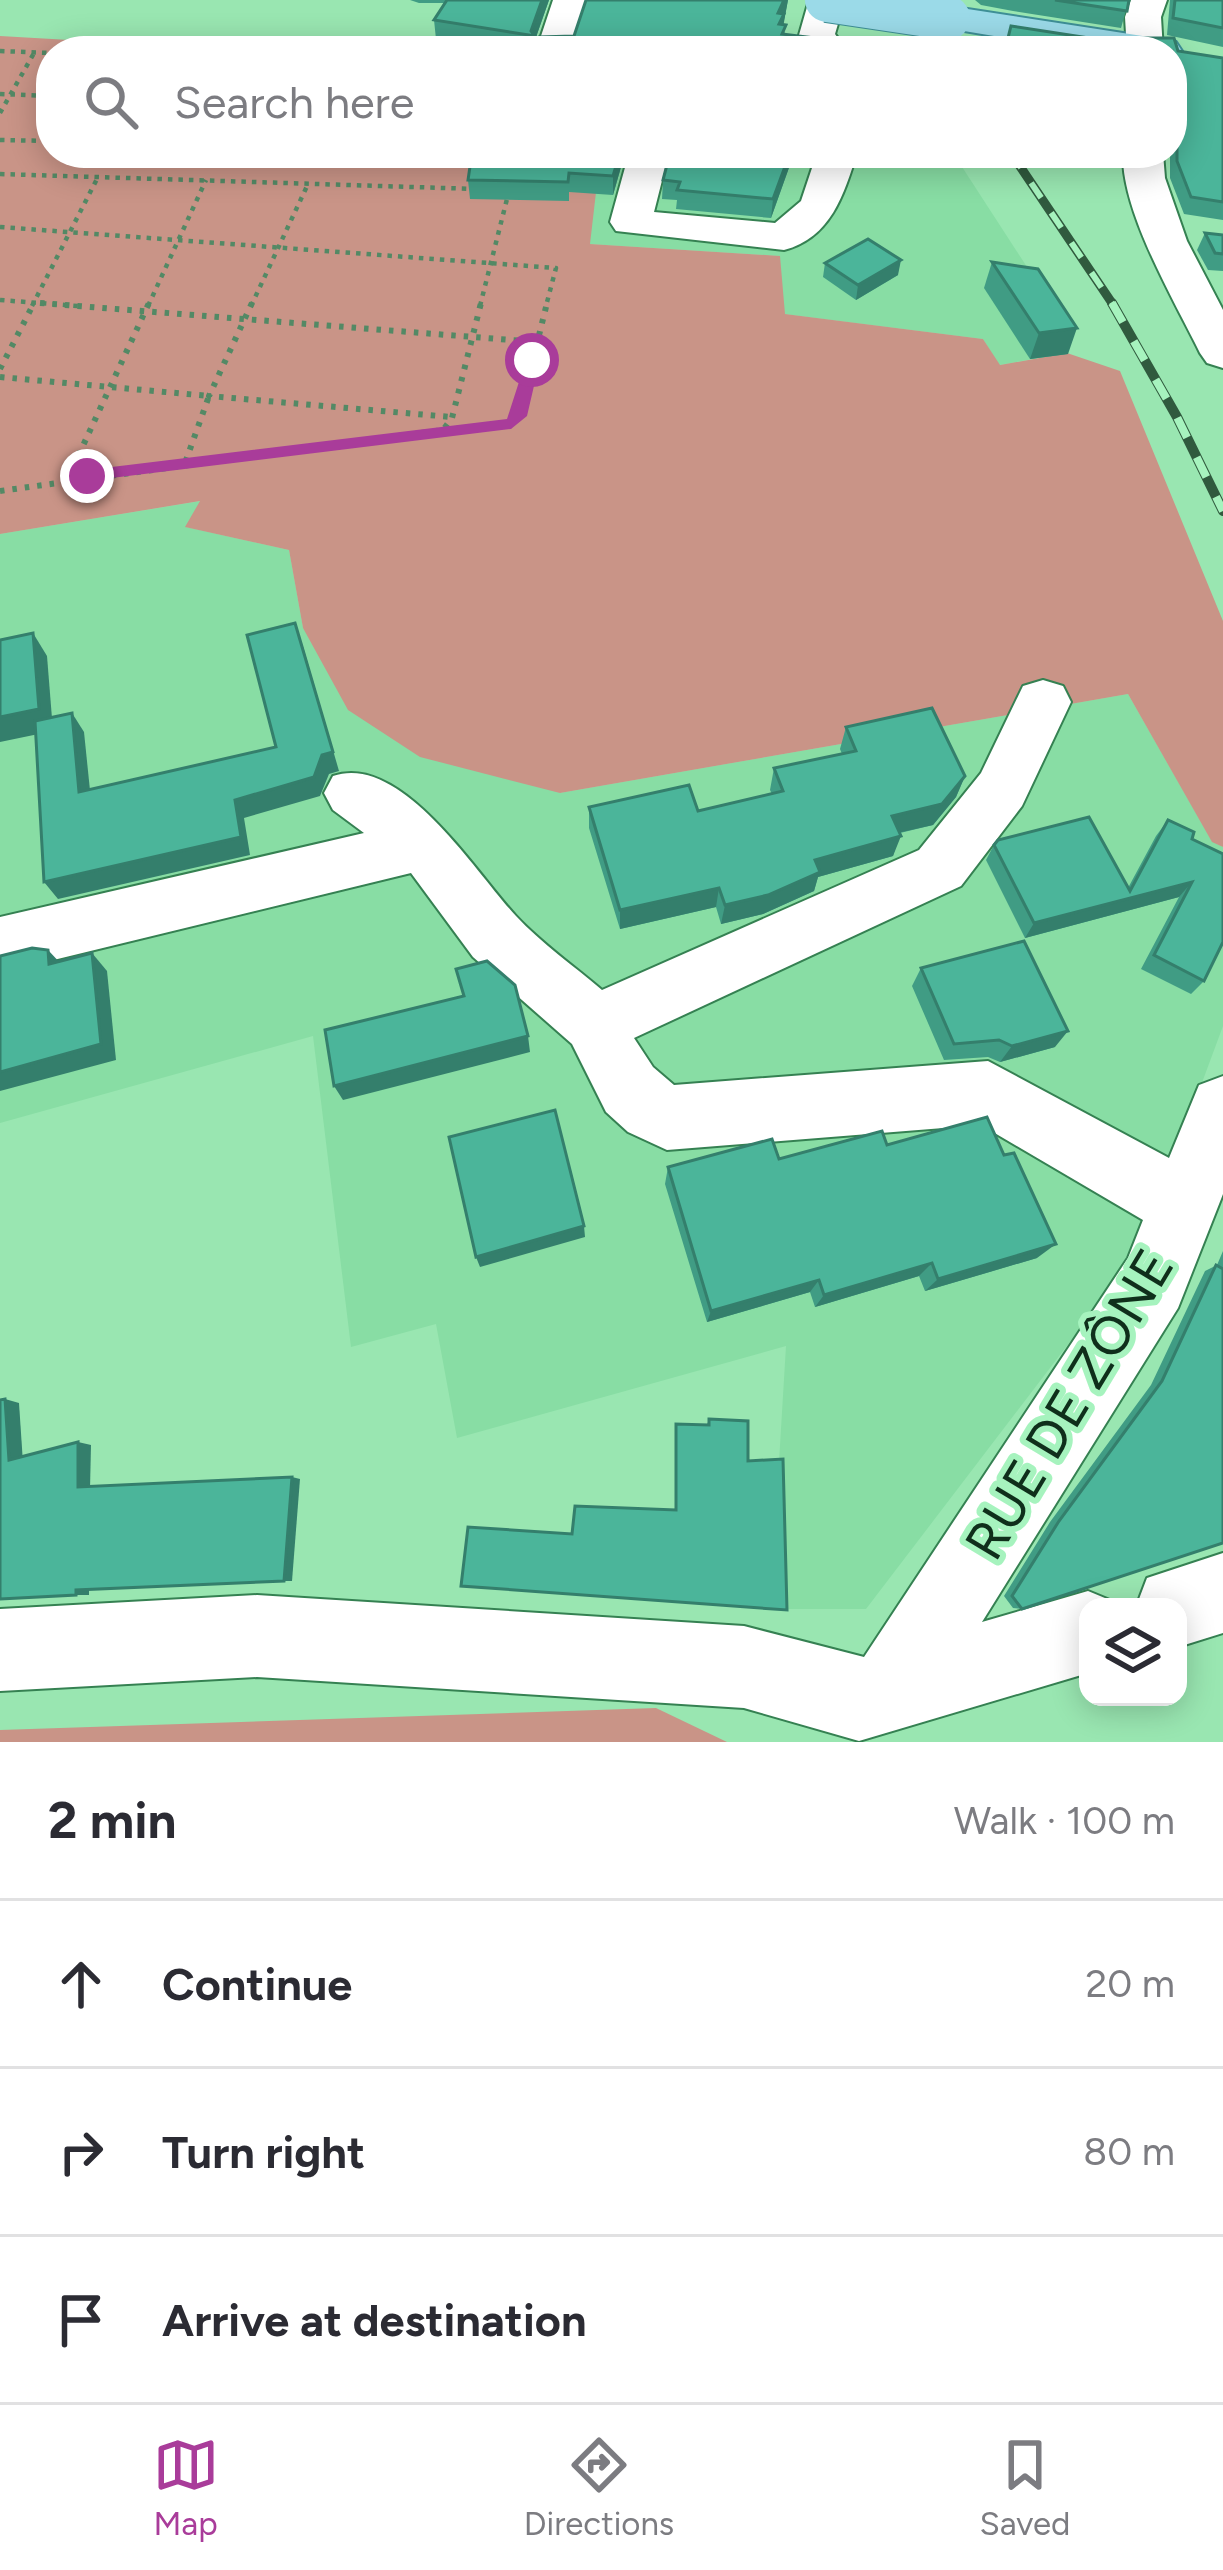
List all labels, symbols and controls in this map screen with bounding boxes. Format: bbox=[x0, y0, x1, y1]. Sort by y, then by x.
search box bbox=[36, 36, 1187, 168]
icon: search bbox=[78, 69, 144, 135]
text: Search here bbox=[174, 75, 414, 129]
route start bbox=[505, 333, 559, 387]
route end bbox=[60, 449, 114, 503]
street label: RUE DE ZÔNE bbox=[951, 1238, 1187, 1571]
map controls bbox=[1079, 1598, 1187, 1706]
button: layers bbox=[1079, 1598, 1187, 1706]
text: 2 min bbox=[48, 1790, 176, 1851]
text: Walk · 100 m bbox=[954, 1797, 1175, 1844]
icon: ahead bbox=[48, 1951, 114, 2017]
text: Continue bbox=[162, 1957, 352, 2011]
text: 20 m bbox=[1085, 1960, 1175, 2007]
icon: right bbox=[48, 2119, 114, 2185]
text: Turn right bbox=[162, 2125, 365, 2179]
text: 80 m bbox=[1083, 2128, 1175, 2175]
icon: arrive bbox=[48, 2287, 114, 2353]
text: Arrive at destination bbox=[162, 2293, 586, 2347]
tab: Map bbox=[153, 2432, 219, 2543]
tab: Directions bbox=[524, 2432, 674, 2543]
tab: Saved bbox=[979, 2432, 1070, 2543]

